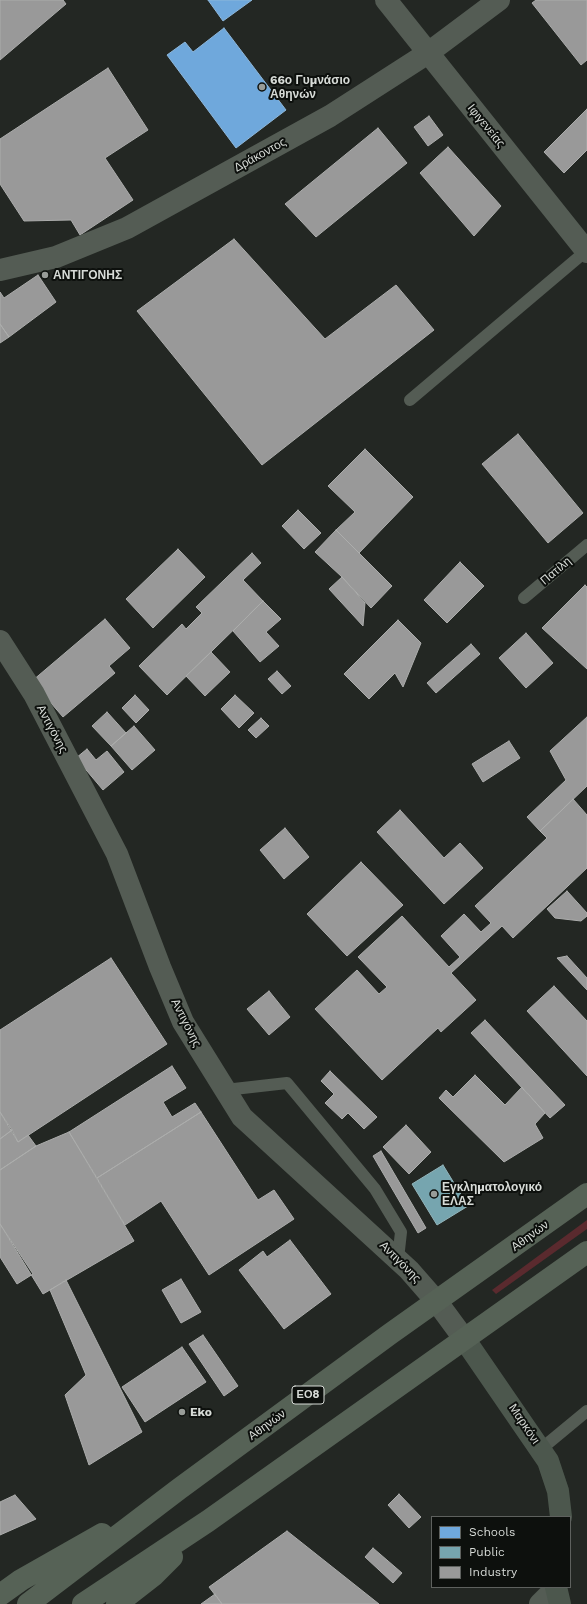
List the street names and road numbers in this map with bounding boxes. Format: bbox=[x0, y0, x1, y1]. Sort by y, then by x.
street label: Ιφιγενείας bbox=[464, 101, 508, 151]
street label: Δράκοντος bbox=[231, 135, 289, 175]
street label: Πατίλη bbox=[538, 554, 574, 588]
street label: Αντιγόνης bbox=[33, 703, 71, 755]
street label: Αντιγόνης bbox=[168, 996, 204, 1050]
street label: Αθηνών bbox=[508, 1218, 552, 1254]
street label: Αντιγόνης bbox=[376, 1238, 424, 1286]
road number: ΕΟ8 bbox=[292, 1386, 324, 1404]
street label: Μαρκόνι bbox=[505, 1401, 543, 1447]
street label: Αθηνών bbox=[245, 1407, 289, 1443]

